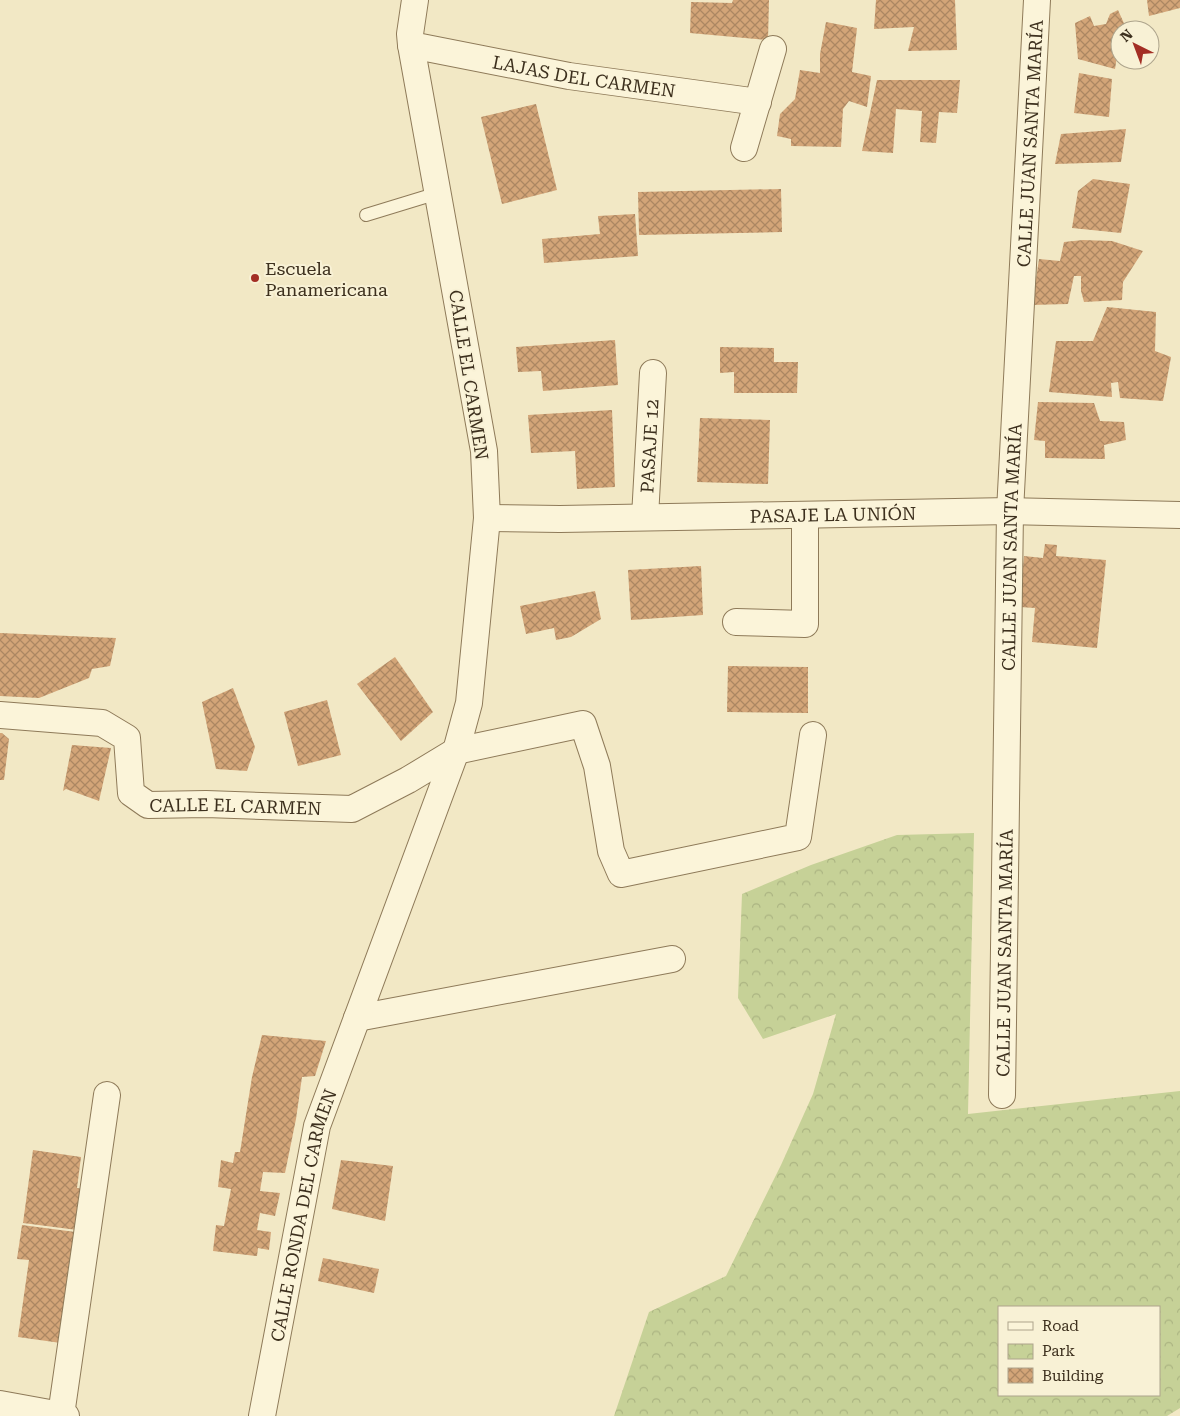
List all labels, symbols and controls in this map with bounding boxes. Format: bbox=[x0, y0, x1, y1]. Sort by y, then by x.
street label: CALLE JUAN SANTA MARÍA bbox=[1012, 19, 1046, 268]
north arrow bbox=[1110, 20, 1160, 70]
text: N bbox=[1117, 26, 1136, 45]
street label: LAJAS DEL CARMEN bbox=[491, 51, 677, 101]
place label: Escuela Panamericana bbox=[265, 258, 388, 300]
marker: Escuela Panamericana bbox=[249, 272, 261, 284]
street label: CALLE EL CARMEN bbox=[445, 288, 493, 462]
street label: PASAJE 12 bbox=[636, 398, 662, 494]
street label: CALLE JUAN SANTA MARÍA bbox=[997, 422, 1025, 671]
street label: PASAJE LA UNIÓN bbox=[749, 502, 917, 526]
street label: CALLE EL CARMEN bbox=[149, 793, 322, 818]
street label: CALLE JUAN SANTA MARÍA bbox=[992, 829, 1016, 1077]
street label: CALLE RONDA DEL CARMEN bbox=[266, 1086, 340, 1343]
legend bbox=[998, 1306, 1160, 1396]
text: Road bbox=[1042, 1317, 1079, 1335]
text: Park bbox=[1042, 1342, 1076, 1360]
text: Building bbox=[1042, 1367, 1104, 1385]

